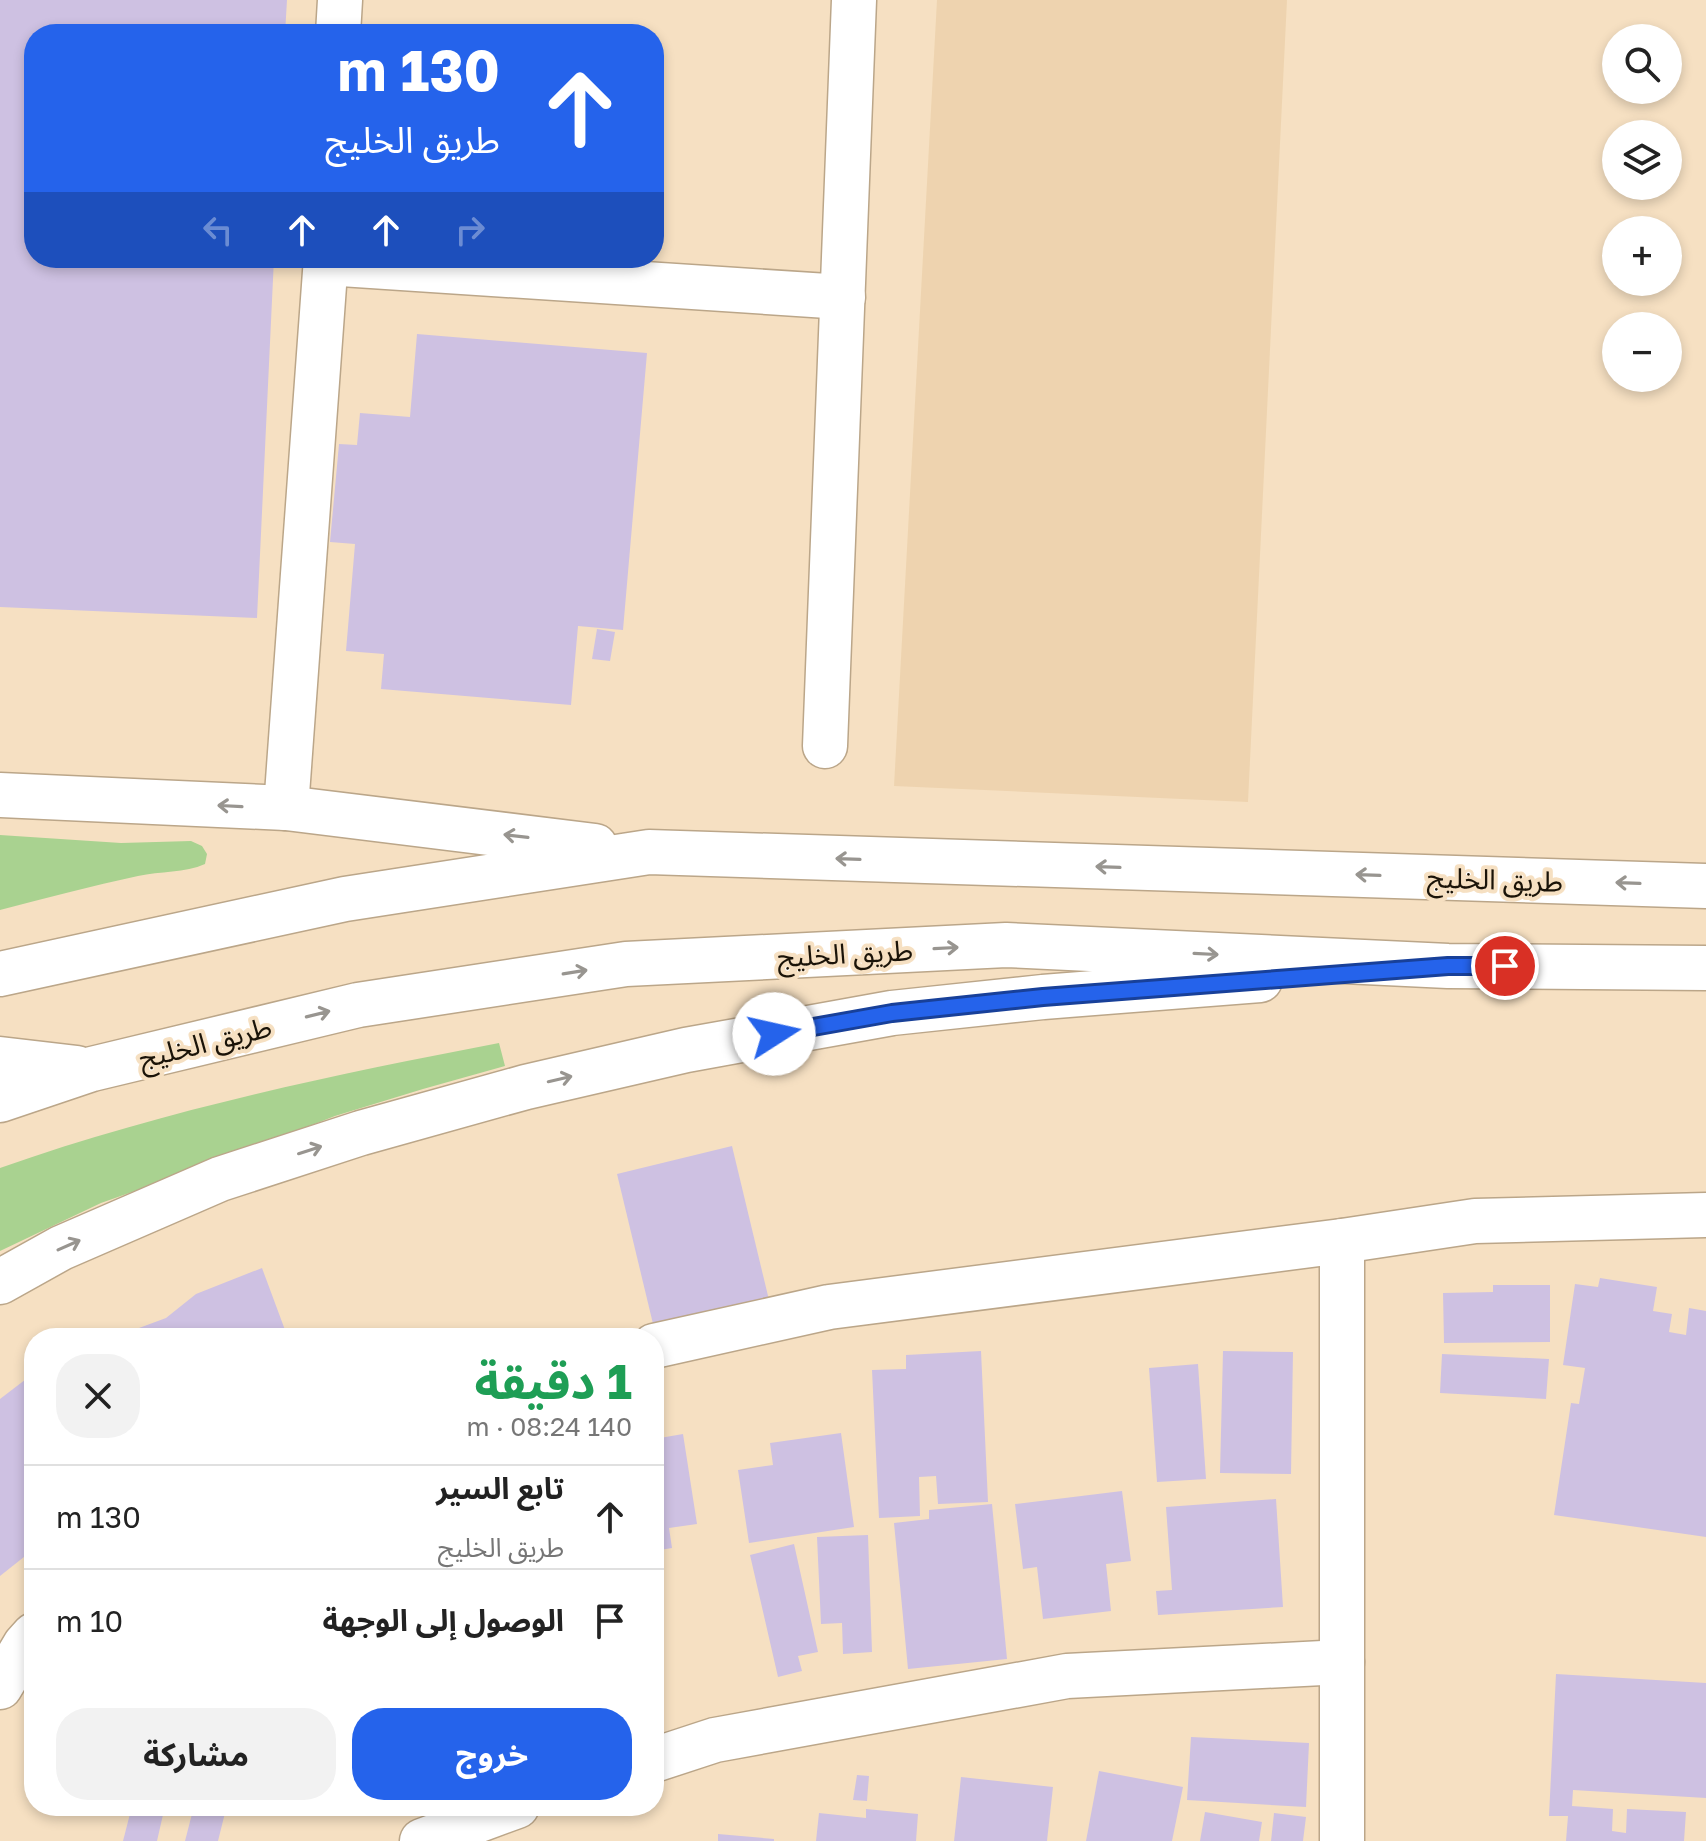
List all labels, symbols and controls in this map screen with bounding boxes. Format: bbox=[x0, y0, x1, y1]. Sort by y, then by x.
map controls bbox=[1602, 24, 1682, 392]
button: search bbox=[1602, 24, 1682, 104]
text: 130 m bbox=[338, 36, 500, 103]
icon: ahead bbox=[528, 56, 632, 160]
text: طريق الخليج bbox=[325, 118, 500, 161]
button: layers bbox=[1602, 120, 1682, 200]
icon: left bbox=[196, 208, 240, 252]
icon: ahead bbox=[280, 208, 324, 252]
icon: ahead bbox=[364, 208, 408, 252]
icon: right bbox=[448, 208, 492, 252]
button: + bbox=[1602, 216, 1682, 296]
button: − bbox=[1602, 312, 1682, 392]
one-way arrow bbox=[217, 798, 244, 813]
one-way arrow bbox=[504, 828, 529, 843]
one-way arrow bbox=[835, 851, 862, 866]
one-way arrow bbox=[1095, 859, 1122, 874]
street label: طريق الخليج bbox=[1426, 860, 1564, 903]
one-way arrow bbox=[1355, 867, 1382, 883]
one-way arrow bbox=[1615, 876, 1642, 891]
pin bbox=[1471, 932, 1539, 1000]
street label: طريق الخليج bbox=[776, 933, 914, 978]
one-way arrow bbox=[932, 940, 959, 955]
icon: arrive bbox=[1483, 944, 1527, 988]
one-way arrow bbox=[1192, 947, 1219, 962]
one-way arrow bbox=[562, 964, 587, 979]
position arrow bbox=[732, 992, 816, 1076]
one-way arrow bbox=[305, 1006, 331, 1021]
street label: طريق الخليج bbox=[135, 1010, 276, 1079]
one-way arrow bbox=[547, 1071, 573, 1086]
one-way arrow bbox=[297, 1142, 323, 1157]
one-way arrow bbox=[56, 1237, 80, 1252]
text: 1 دقيقة bbox=[474, 1352, 632, 1410]
button: close bbox=[56, 1354, 140, 1438]
text: 140 m · 08:24 bbox=[466, 1411, 632, 1442]
text: تابع السير bbox=[436, 1470, 564, 1506]
icon: ahead bbox=[588, 1495, 632, 1539]
text: 130 m bbox=[56, 1499, 141, 1535]
text: طريق الخليج bbox=[438, 1532, 564, 1563]
icon: arrive bbox=[588, 1599, 632, 1643]
text: الوصول إلى الوجهة bbox=[322, 1602, 564, 1638]
text: 10 m bbox=[56, 1603, 123, 1639]
button: مشاركة bbox=[56, 1708, 336, 1800]
button: خروج bbox=[352, 1708, 632, 1800]

